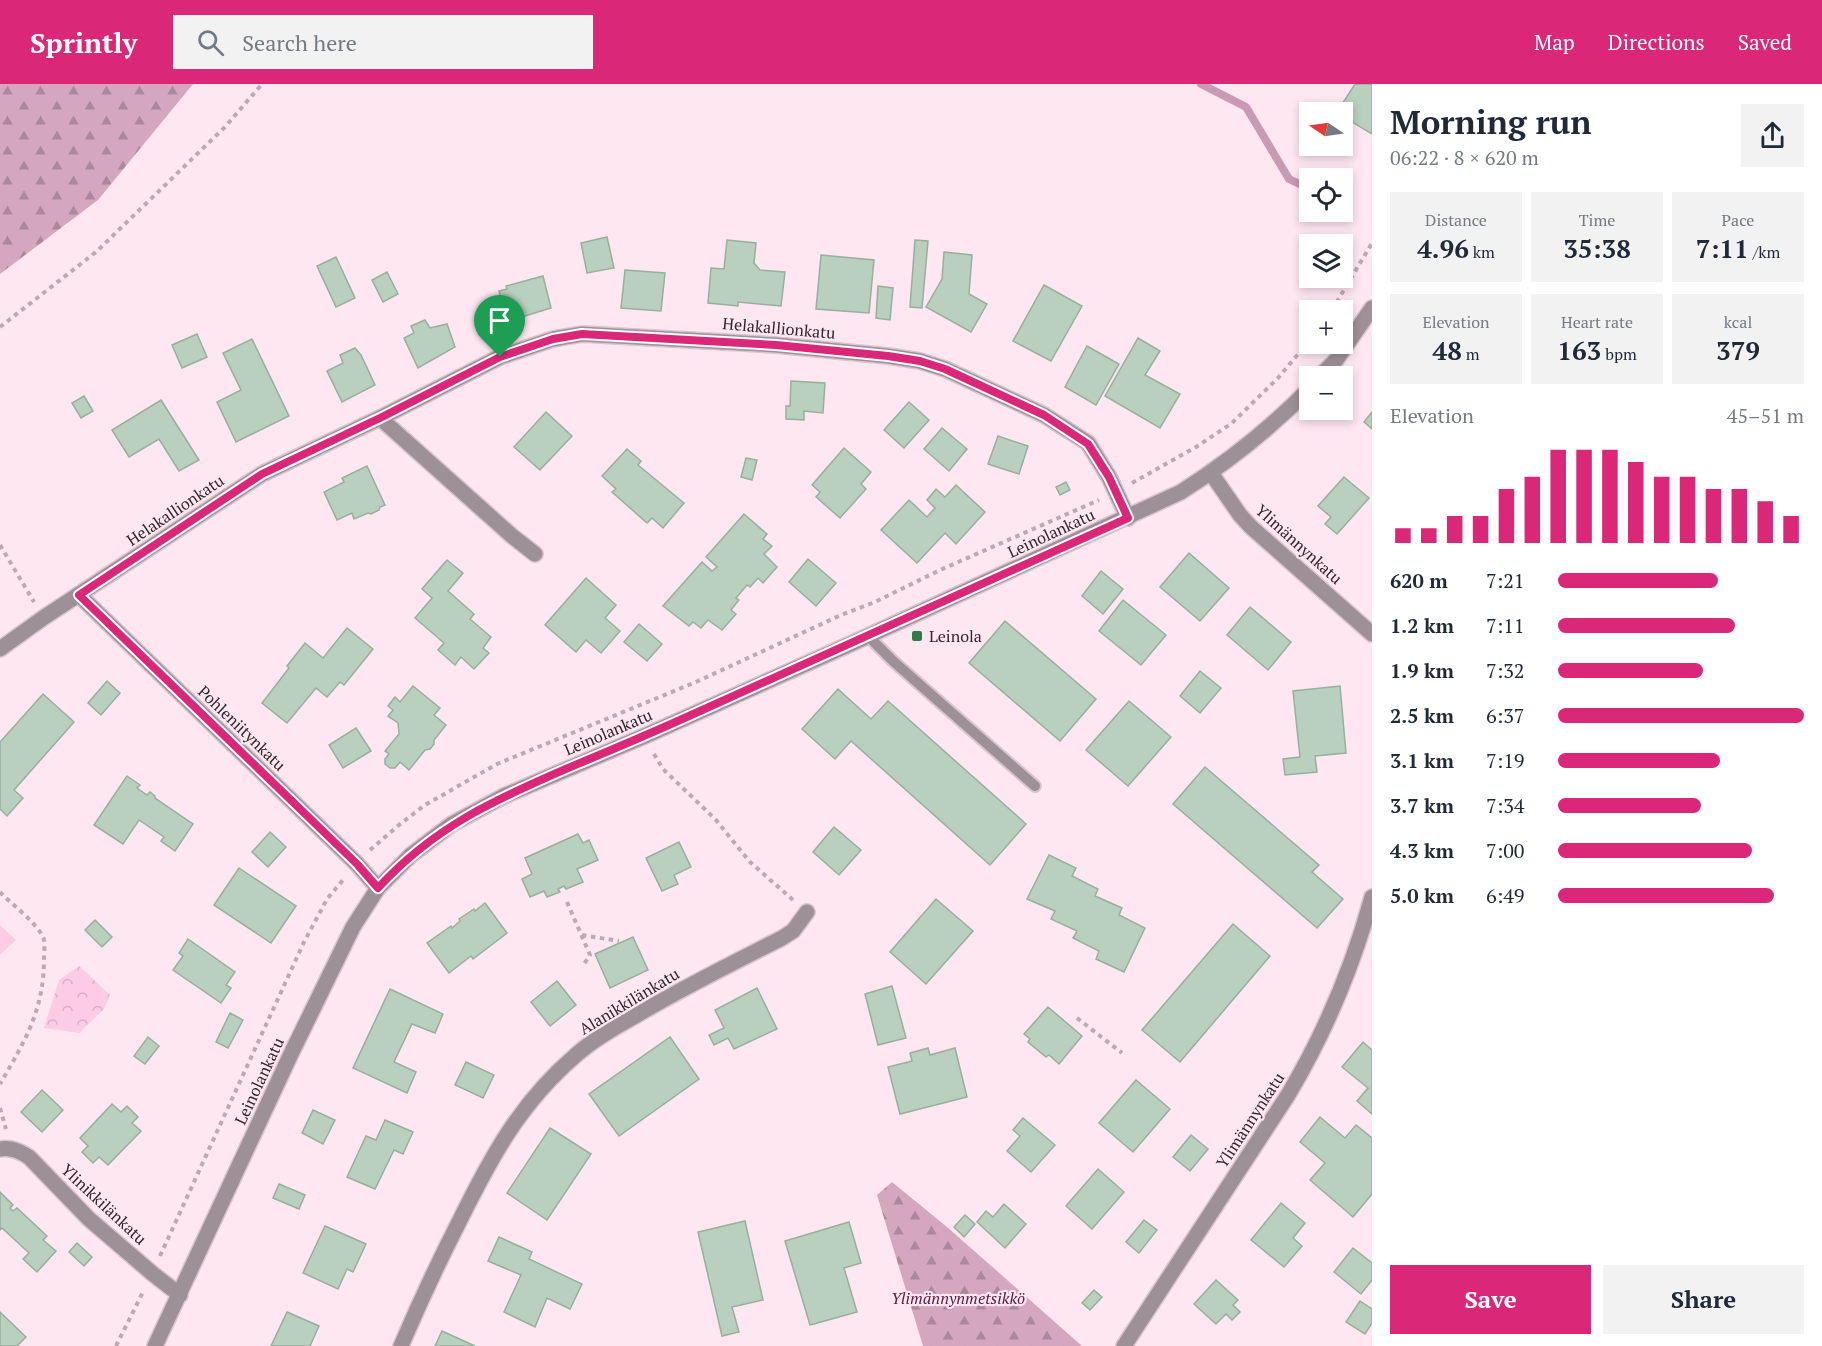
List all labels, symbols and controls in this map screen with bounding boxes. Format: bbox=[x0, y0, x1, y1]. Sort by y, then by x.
search box bbox=[173, 15, 593, 69]
text: Sprintly bbox=[30, 24, 137, 61]
icon: search bbox=[194, 26, 227, 59]
text: Search here bbox=[242, 28, 357, 57]
text: Map bbox=[1534, 28, 1575, 56]
text: Directions bbox=[1608, 28, 1705, 56]
text: Saved bbox=[1738, 28, 1792, 56]
text: Morning run bbox=[1390, 100, 1592, 143]
north arrow bbox=[1299, 102, 1353, 156]
map controls bbox=[1299, 102, 1353, 420]
button: share bbox=[1741, 104, 1804, 167]
text: 06:22 · 8 × 620 m bbox=[1390, 144, 1539, 171]
button: locate bbox=[1299, 168, 1353, 222]
text: Distance bbox=[1425, 209, 1487, 231]
text: Time bbox=[1579, 209, 1615, 231]
text: Pace bbox=[1722, 209, 1754, 231]
text: 4.96 bbox=[1417, 231, 1469, 265]
text: 35:38 bbox=[1563, 231, 1631, 265]
text: 7:11 bbox=[1696, 231, 1749, 265]
button: layers bbox=[1299, 234, 1353, 288]
text: km bbox=[1469, 241, 1495, 263]
text: /km bbox=[1749, 241, 1780, 263]
pin bbox=[474, 295, 525, 357]
button: + bbox=[1299, 300, 1353, 354]
icon: arrive bbox=[483, 304, 516, 337]
text: Elevation bbox=[1422, 311, 1490, 333]
text: Heart rate bbox=[1561, 311, 1633, 333]
text: kcal bbox=[1724, 311, 1752, 333]
street label: Helakallionkatu bbox=[722, 312, 836, 344]
text: 48 bbox=[1432, 333, 1462, 367]
text: 163 bbox=[1557, 333, 1601, 367]
text: 379 bbox=[1716, 333, 1760, 367]
text: m bbox=[1462, 343, 1480, 365]
text: bpm bbox=[1601, 343, 1637, 365]
button: − bbox=[1299, 366, 1353, 420]
text: Elevation bbox=[1390, 402, 1474, 429]
text: 45–51 m bbox=[1727, 402, 1804, 429]
street label: Helakallionkatu bbox=[122, 469, 228, 551]
street label: Ylimännynkatu bbox=[1251, 499, 1347, 589]
street label: Leinolankatu bbox=[1004, 503, 1098, 563]
text: 620 m bbox=[1390, 567, 1448, 594]
text: 7:21 bbox=[1486, 567, 1525, 594]
text: 1.2 km bbox=[1390, 612, 1454, 639]
text: 7:11 bbox=[1486, 612, 1525, 639]
place label: Leinola bbox=[929, 625, 982, 647]
marker: Leinola bbox=[910, 629, 924, 643]
text: 1.9 km bbox=[1390, 657, 1454, 684]
text: 7:32 bbox=[1486, 657, 1525, 684]
street label: Pohleniitynkatu bbox=[193, 680, 291, 776]
text: 2.5 km bbox=[1390, 702, 1454, 729]
text: 6:37 bbox=[1486, 702, 1525, 729]
street label: Leinolankatu bbox=[561, 704, 655, 760]
text: 3.1 km bbox=[1390, 747, 1454, 774]
text: 7:19 bbox=[1486, 747, 1525, 774]
text: 3.7 km bbox=[1390, 792, 1454, 819]
text: 7:34 bbox=[1486, 792, 1525, 819]
text: 4.3 km bbox=[1390, 837, 1454, 864]
text: 7:00 bbox=[1486, 837, 1525, 864]
text: 5.0 km bbox=[1390, 882, 1454, 909]
text: 6:49 bbox=[1486, 882, 1525, 909]
street label: Alanikkilänkatu bbox=[575, 962, 683, 1040]
street label: Leinolankatu bbox=[229, 1034, 289, 1128]
street label: Ylimännynkatu bbox=[1211, 1068, 1289, 1172]
street label: Ylinikkilänkatu bbox=[56, 1159, 152, 1249]
button: Save bbox=[1390, 1265, 1591, 1334]
button: Share bbox=[1603, 1265, 1804, 1334]
park label: Ylimännynmetsikkö bbox=[891, 1287, 1025, 1309]

